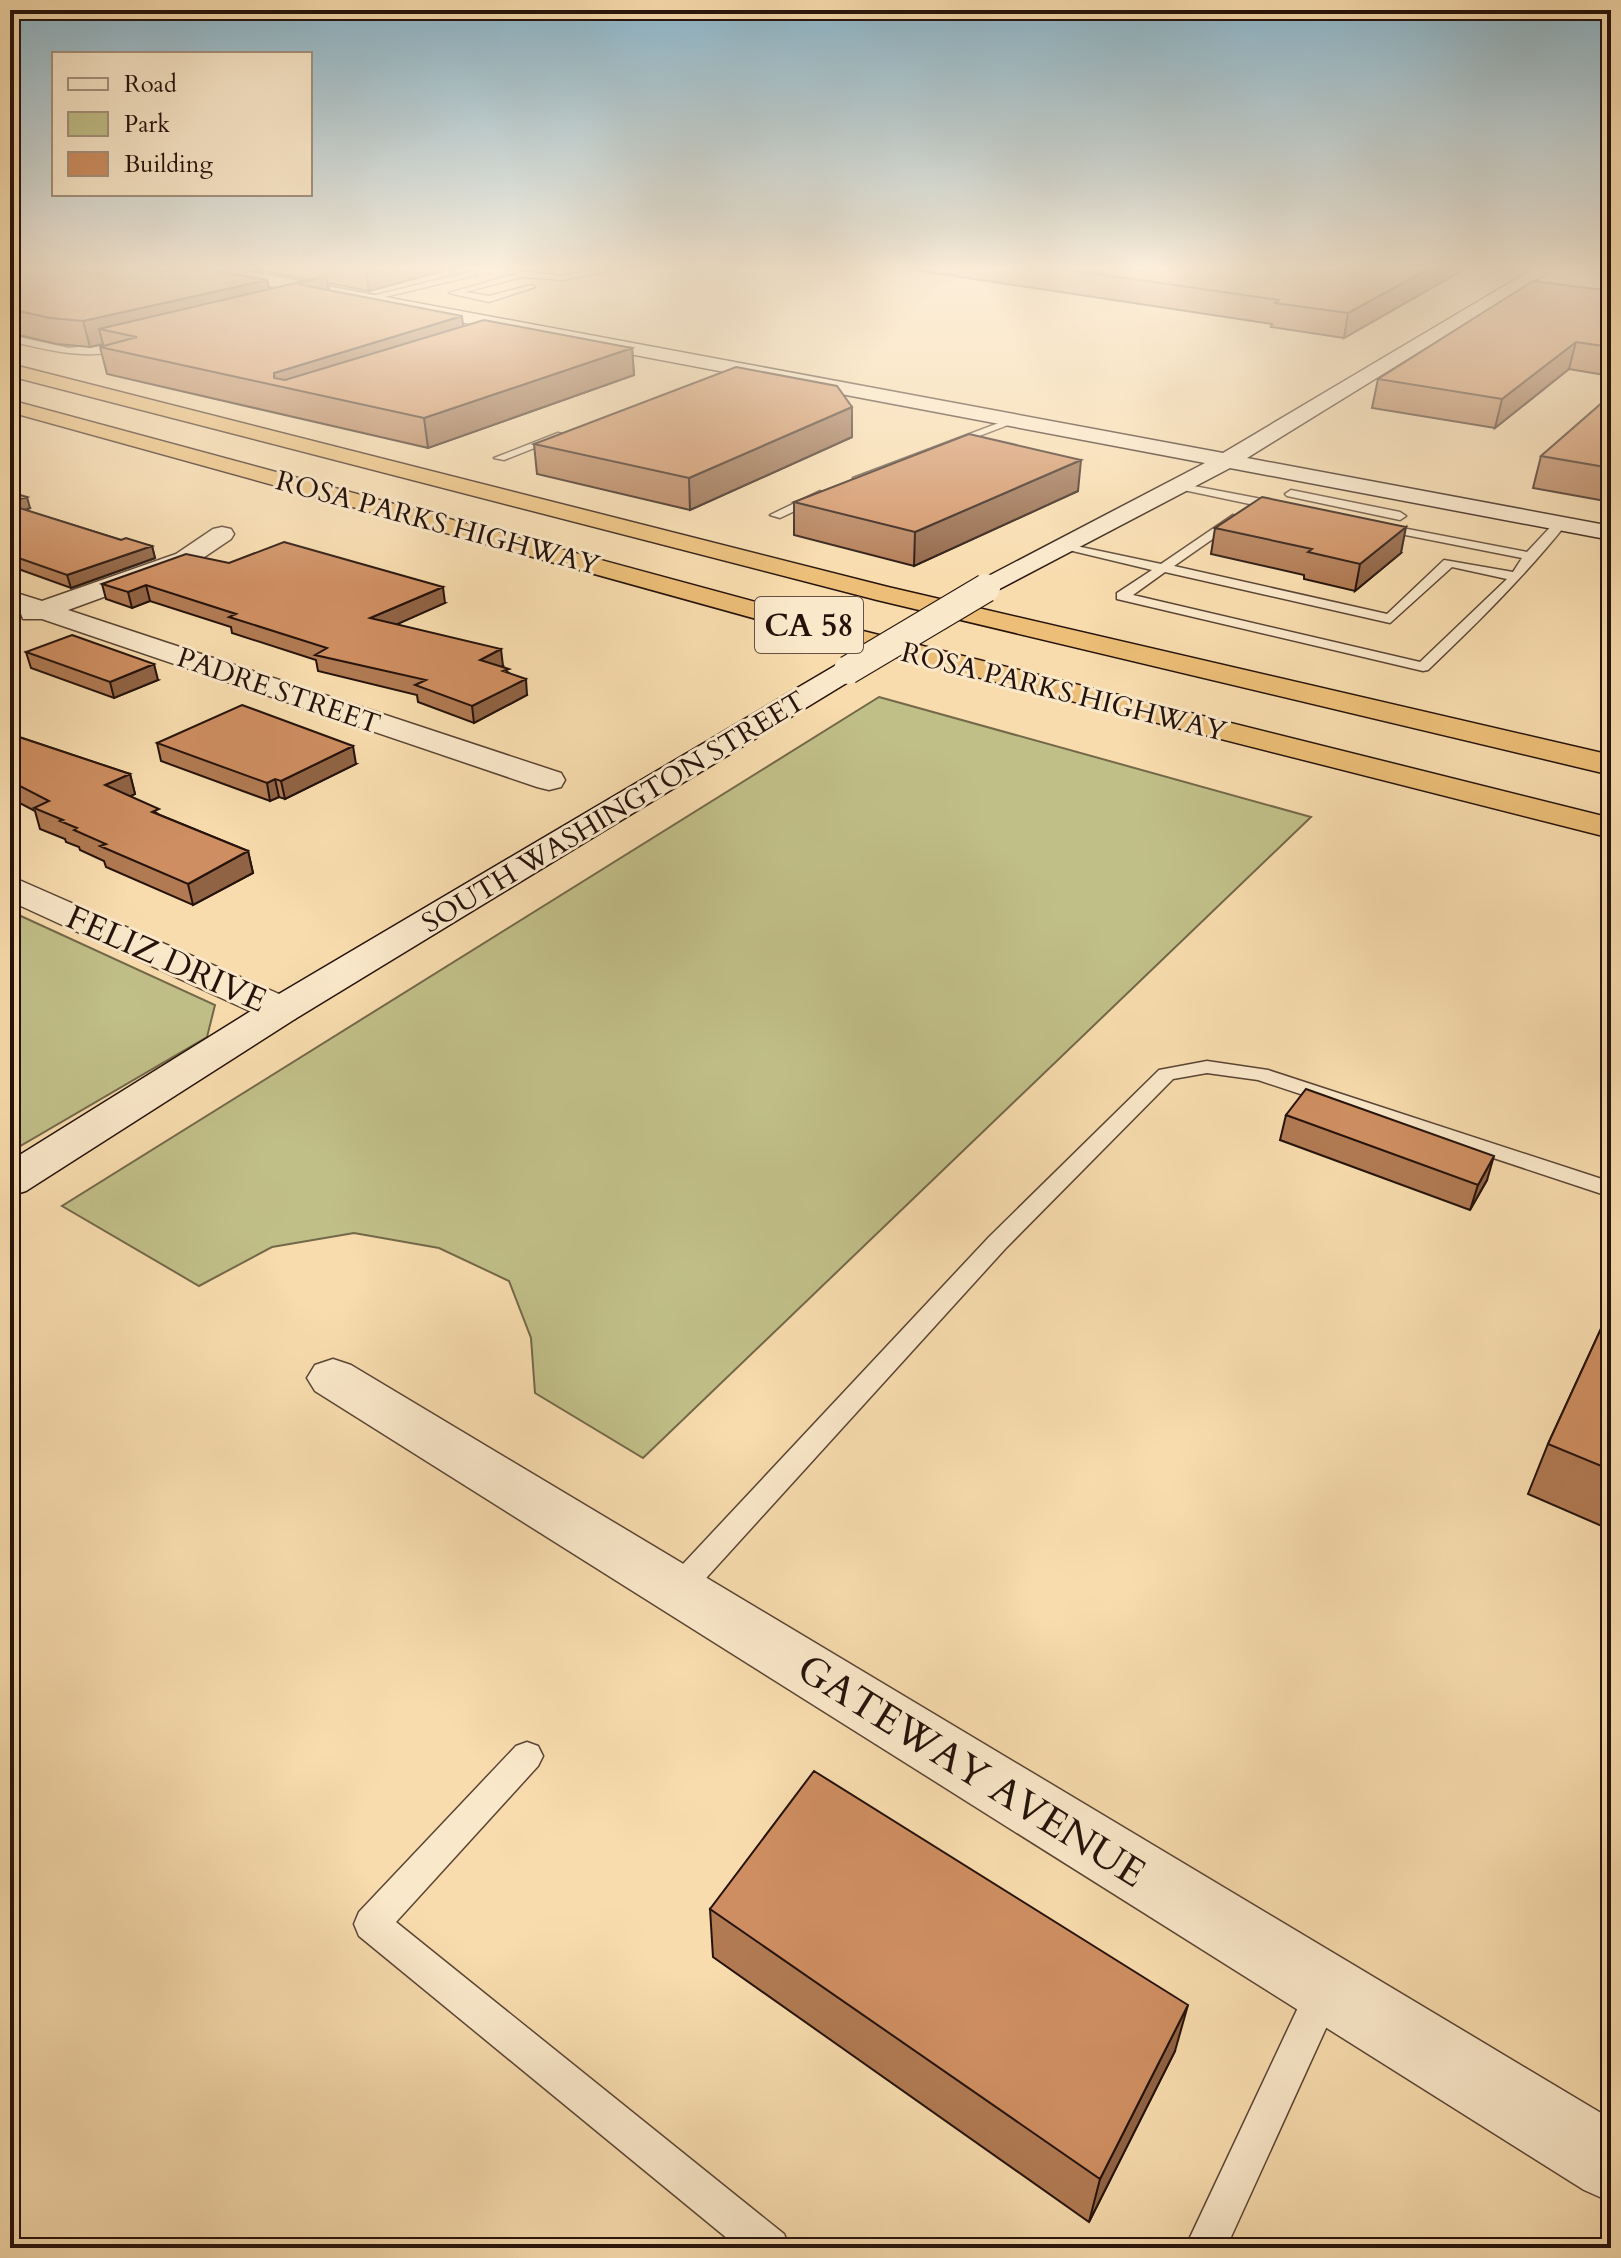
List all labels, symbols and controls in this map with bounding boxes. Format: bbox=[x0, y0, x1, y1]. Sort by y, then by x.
legend bbox=[52, 52, 312, 196]
text: Road bbox=[124, 68, 177, 101]
text: Park bbox=[124, 108, 170, 141]
text: Building bbox=[124, 148, 214, 181]
street label: ROSA PARKS HIGHWAY bbox=[272, 461, 604, 585]
road number: CA 58 bbox=[755, 597, 863, 653]
street label: ROSA PARKS HIGHWAY bbox=[897, 633, 1230, 751]
street label: PADRE STREET bbox=[172, 638, 385, 744]
street label: SOUTH WASHINGTON STREET bbox=[414, 682, 813, 942]
street label: FELIZ DRIVE bbox=[59, 894, 274, 1024]
street label: GATEWAY AVENUE bbox=[786, 1642, 1156, 1901]

